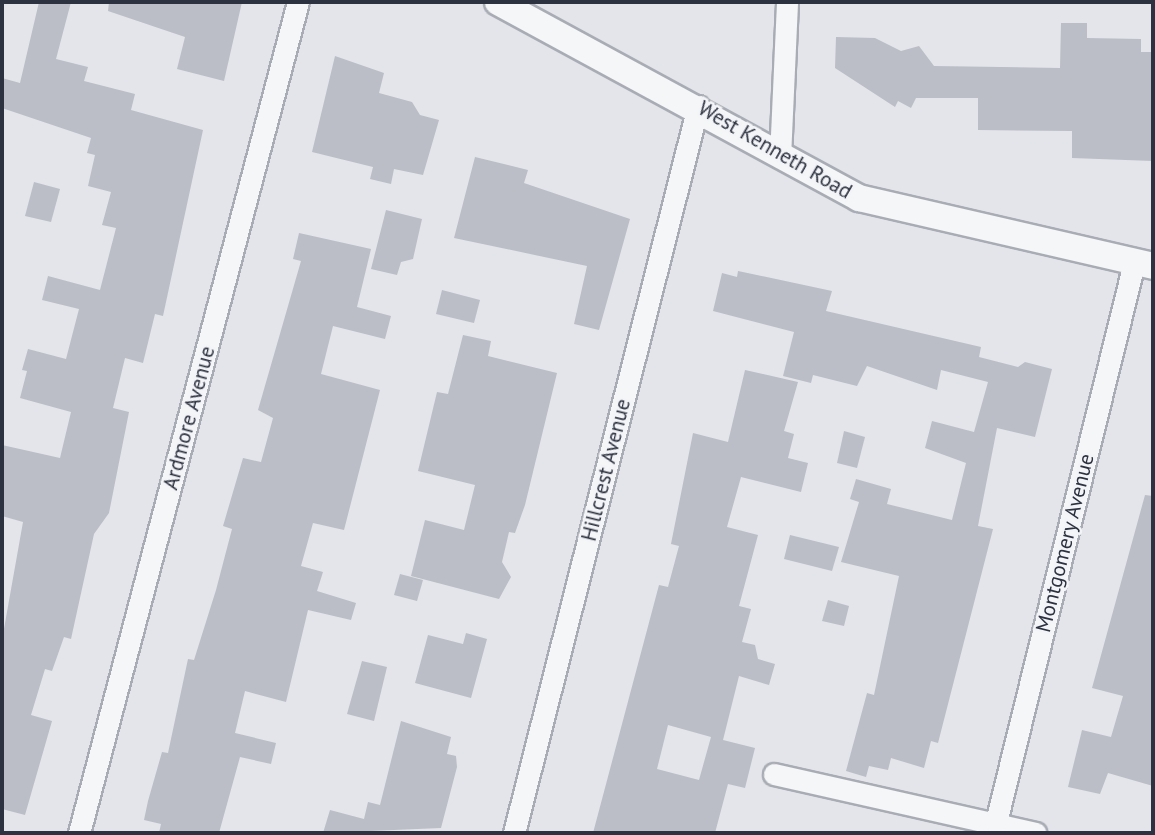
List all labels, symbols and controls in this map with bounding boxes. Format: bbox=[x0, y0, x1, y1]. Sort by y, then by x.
street label: West Kenneth Road bbox=[694, 96, 856, 204]
street label: Ardmore Avenue bbox=[158, 343, 220, 493]
street label: Hillcrest Avenue bbox=[576, 396, 636, 544]
street label: Montgomery Avenue bbox=[1030, 450, 1100, 636]

